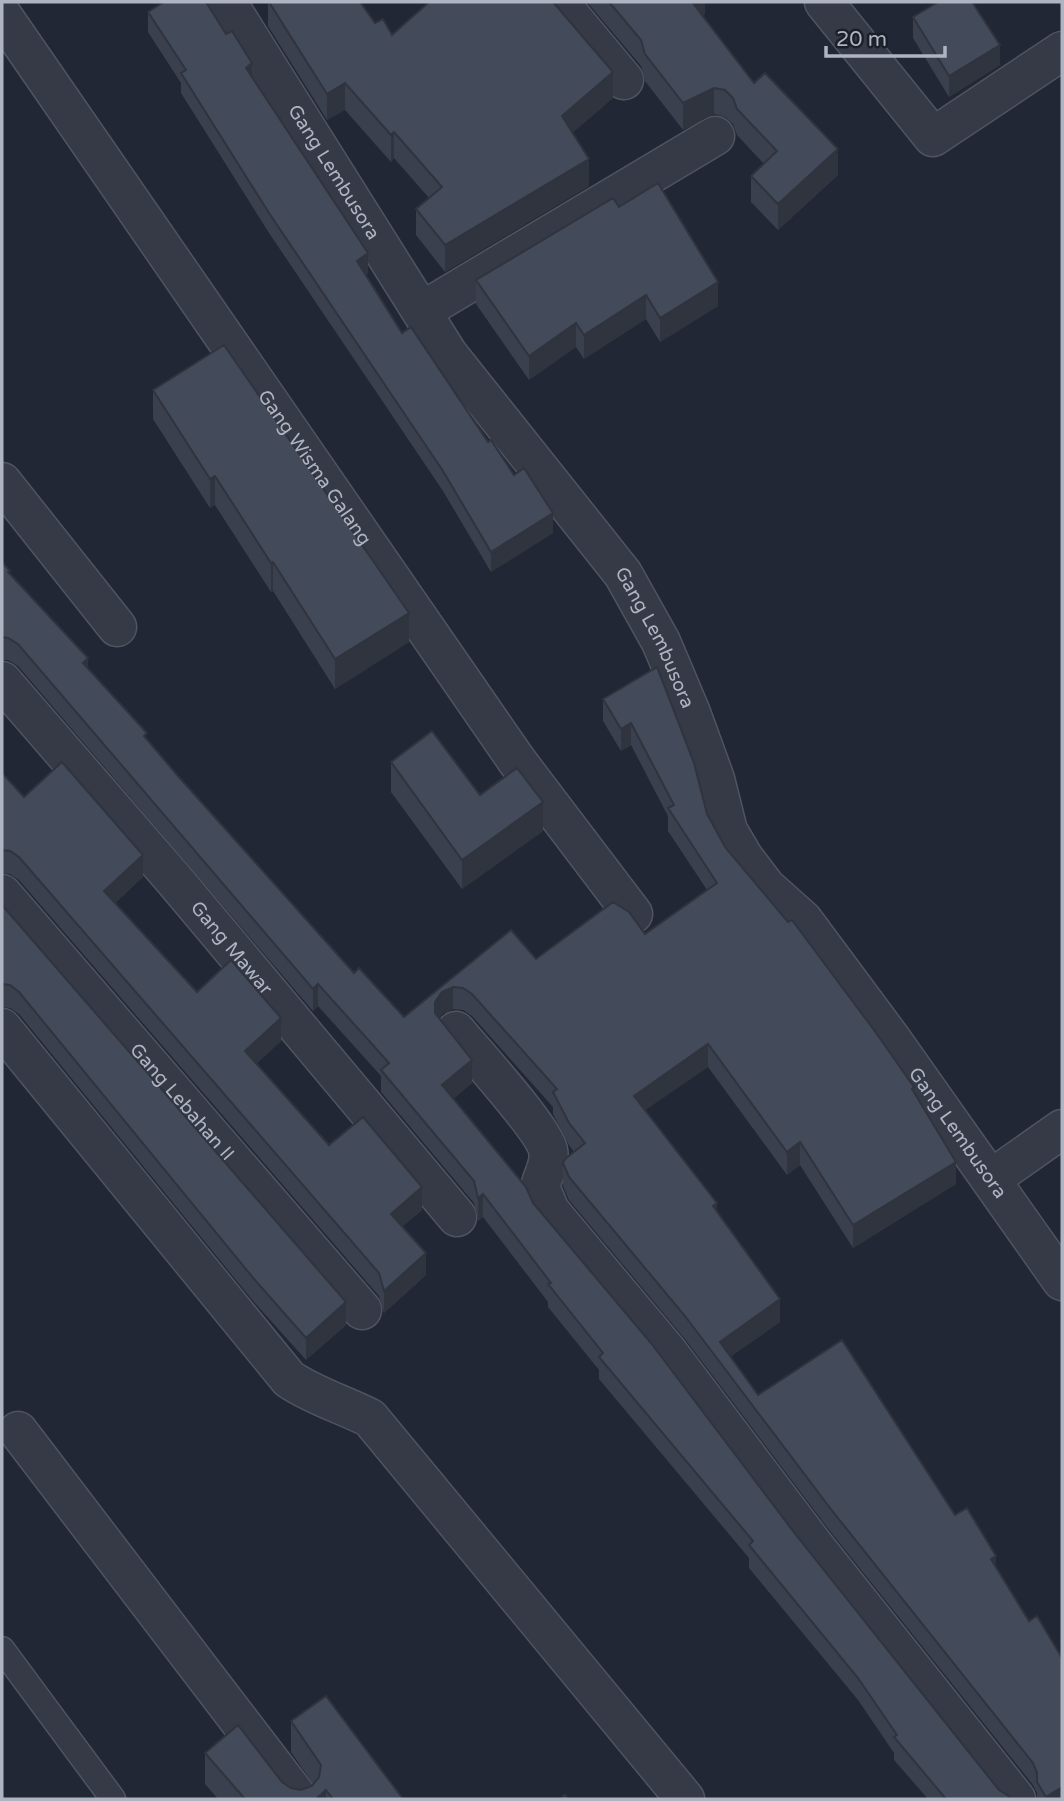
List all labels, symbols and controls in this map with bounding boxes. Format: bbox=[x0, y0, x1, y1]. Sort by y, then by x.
scale bar bbox=[826, 14, 945, 58]
text: 20 m bbox=[836, 27, 887, 52]
street label: Gang Lembusora bbox=[283, 101, 384, 244]
street label: Gang Wisma Galang bbox=[253, 386, 376, 549]
street label: Gang Lembusora bbox=[610, 563, 699, 712]
street label: Gang Mawar bbox=[186, 897, 277, 1000]
street label: Gang Lebahan II bbox=[125, 1039, 239, 1165]
street label: Gang Lembusora bbox=[904, 1063, 1011, 1203]

